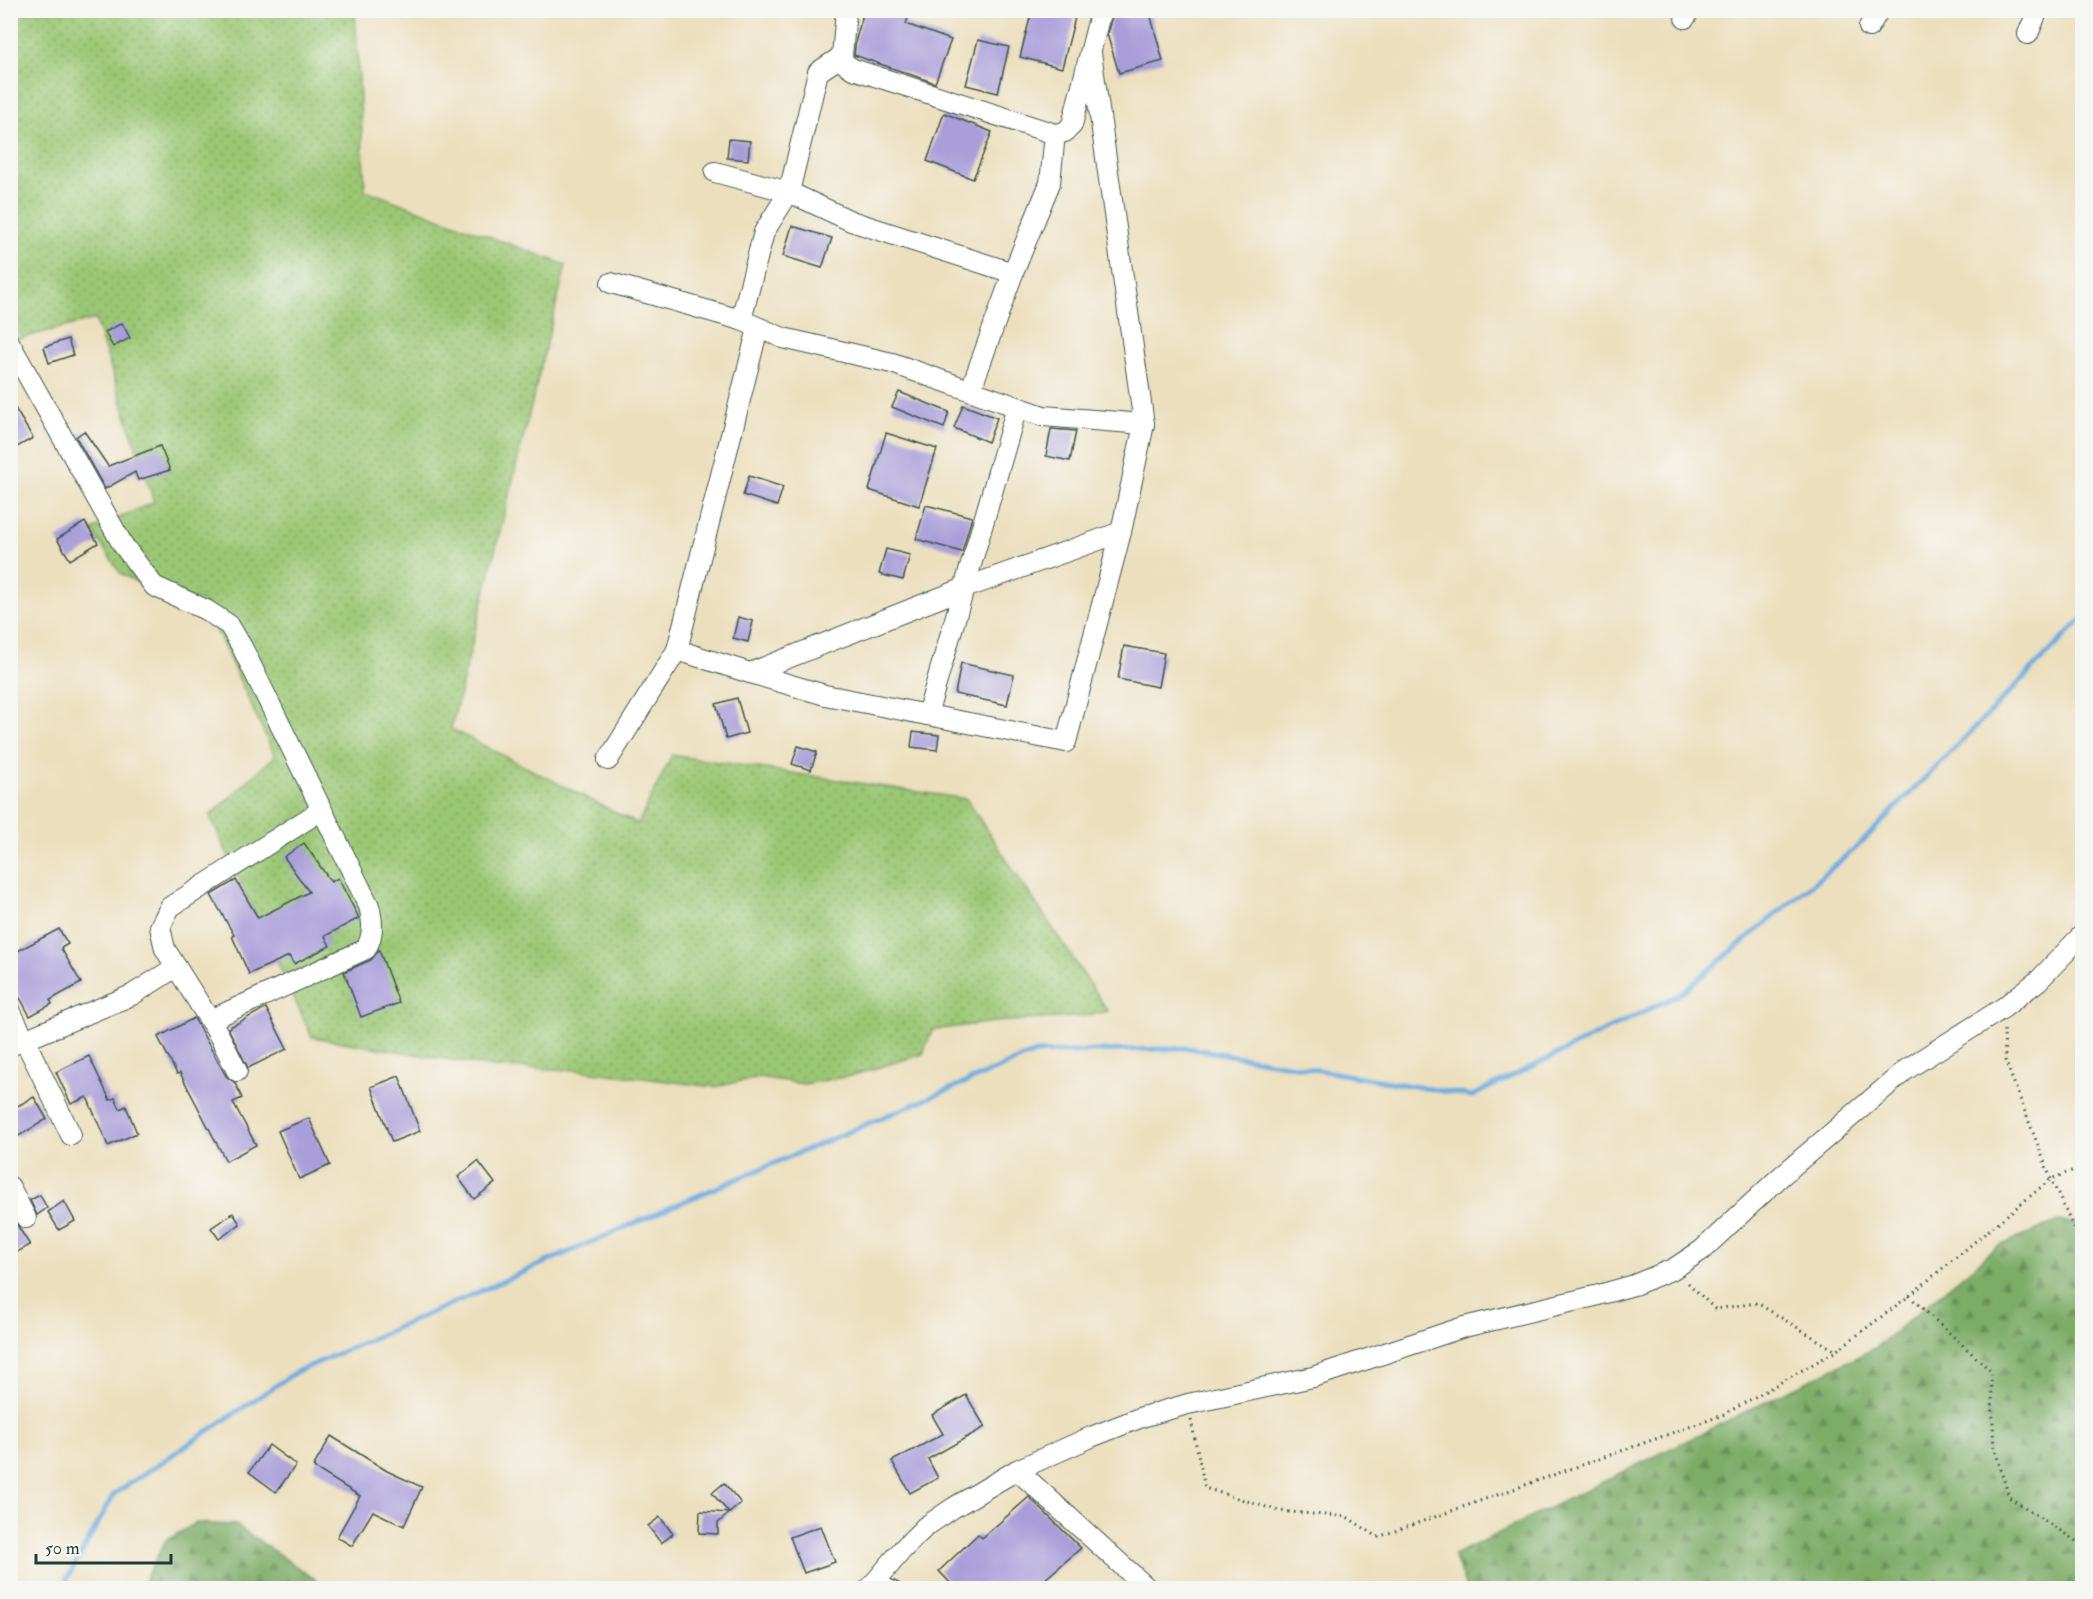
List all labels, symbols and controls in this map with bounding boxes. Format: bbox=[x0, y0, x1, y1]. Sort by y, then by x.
scale bar bbox=[36, 1527, 171, 1565]
text: 50 m bbox=[45, 1537, 80, 1560]

